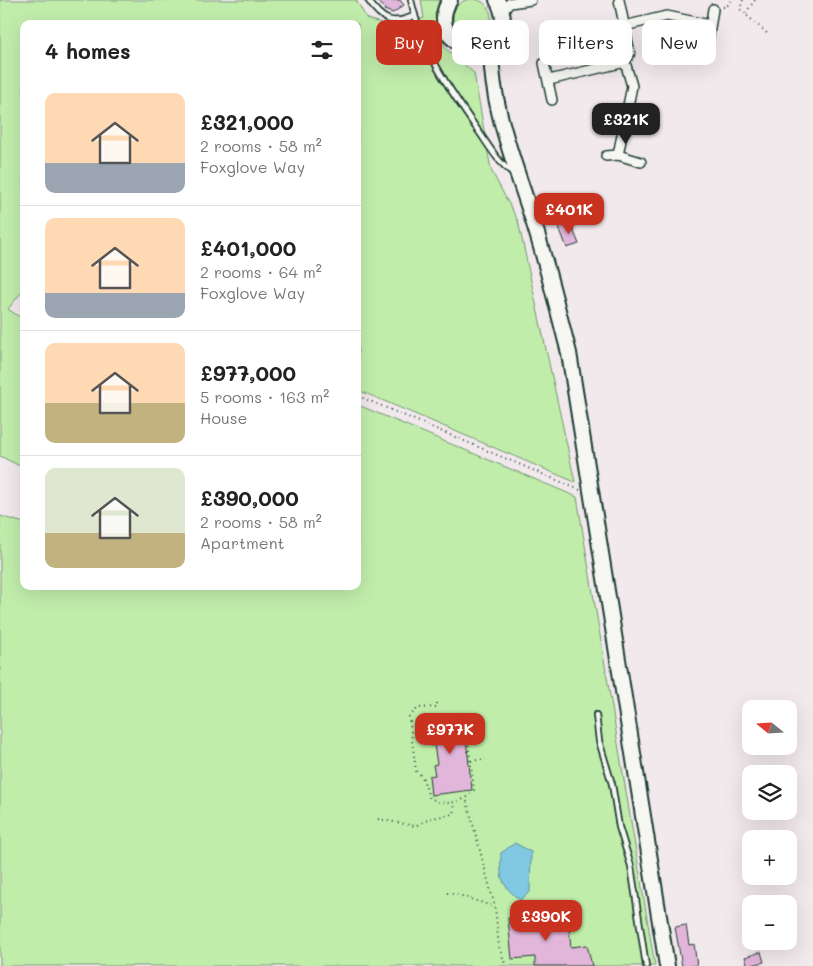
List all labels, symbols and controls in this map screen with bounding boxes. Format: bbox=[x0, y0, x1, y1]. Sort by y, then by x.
chip: Buy bbox=[376, 20, 442, 65]
chip: Rent bbox=[452, 20, 529, 65]
chip: Filters bbox=[539, 20, 632, 65]
chip: New bbox=[642, 20, 716, 65]
icon: filters bbox=[308, 36, 336, 64]
text: 4 homes bbox=[45, 37, 131, 64]
pin: £321K bbox=[591, 102, 661, 145]
text: £321,000 bbox=[200, 108, 294, 135]
text: £321K bbox=[603, 108, 649, 129]
icon: home bbox=[85, 113, 145, 173]
text: 2 rooms · 58 m² bbox=[200, 135, 322, 156]
text: Foxglove Way bbox=[200, 156, 305, 177]
pin: £401K bbox=[534, 192, 604, 235]
text: £401K bbox=[545, 198, 593, 219]
text: £401,000 bbox=[200, 234, 296, 261]
icon: home bbox=[85, 238, 145, 298]
text: 2 rooms · 64 m² bbox=[200, 261, 322, 282]
text: Foxglove Way bbox=[200, 282, 305, 303]
text: £977,000 bbox=[200, 359, 296, 386]
icon: home bbox=[85, 363, 145, 423]
text: 5 rooms · 163 m² bbox=[200, 386, 329, 407]
text: House bbox=[200, 407, 247, 428]
text: £390,000 bbox=[200, 484, 299, 511]
icon: home bbox=[85, 488, 145, 548]
text: 2 rooms · 58 m² bbox=[200, 511, 322, 532]
text: Apartment bbox=[200, 532, 285, 553]
north arrow bbox=[742, 700, 798, 755]
map controls bbox=[742, 700, 797, 950]
pin: £977K bbox=[415, 712, 485, 755]
text: £977K bbox=[426, 718, 474, 739]
button: layers bbox=[742, 765, 797, 820]
button: + bbox=[742, 830, 797, 885]
button: − bbox=[742, 895, 797, 950]
pin: £390K bbox=[511, 900, 581, 942]
text: £390K bbox=[521, 905, 571, 926]

